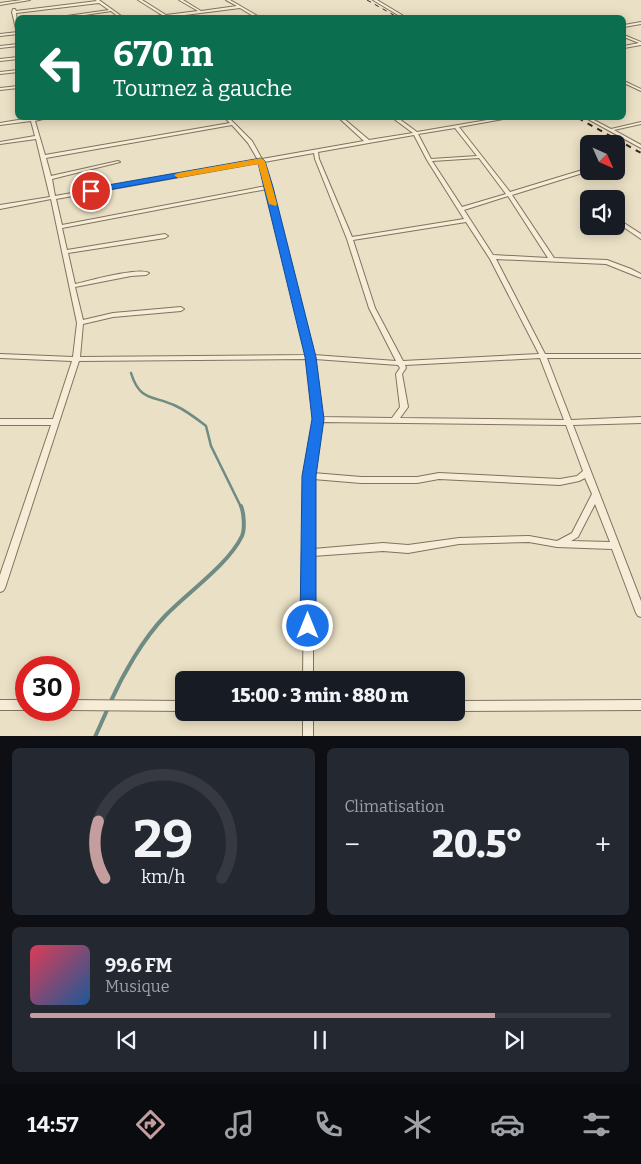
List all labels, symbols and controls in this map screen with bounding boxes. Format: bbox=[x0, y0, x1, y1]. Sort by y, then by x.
text: 670 m bbox=[113, 33, 213, 75]
icon: left bbox=[30, 35, 95, 100]
text: Tournez à gauche bbox=[113, 75, 292, 102]
north arrow bbox=[580, 135, 625, 180]
map controls bbox=[580, 135, 625, 235]
pin bbox=[70, 170, 112, 212]
icon: arrive bbox=[77, 177, 105, 205]
button: sound bbox=[580, 190, 625, 235]
position arrow bbox=[281, 599, 333, 651]
speed limit sign: 30 bbox=[15, 656, 80, 721]
text: 15:00 · 3 min · 880 m bbox=[232, 684, 408, 707]
text: Climatisation bbox=[345, 797, 445, 816]
text: 29 bbox=[133, 808, 193, 871]
text: 20.5° bbox=[432, 821, 523, 867]
text: − bbox=[345, 828, 360, 861]
text: + bbox=[595, 828, 611, 861]
text: km/h bbox=[141, 866, 185, 888]
text: 99.6 FM bbox=[105, 954, 172, 977]
text: Musique bbox=[105, 977, 170, 996]
icon: previous bbox=[113, 1026, 141, 1054]
icon: pause bbox=[306, 1026, 334, 1054]
icon: next bbox=[500, 1026, 528, 1054]
icon: directions bbox=[133, 1107, 168, 1142]
icon: music bbox=[222, 1107, 257, 1142]
icon: phone bbox=[311, 1107, 346, 1142]
icon: climate bbox=[400, 1107, 435, 1142]
icon: car bbox=[490, 1107, 525, 1142]
icon: filters bbox=[579, 1107, 614, 1142]
text: 14:57 bbox=[27, 1111, 79, 1138]

